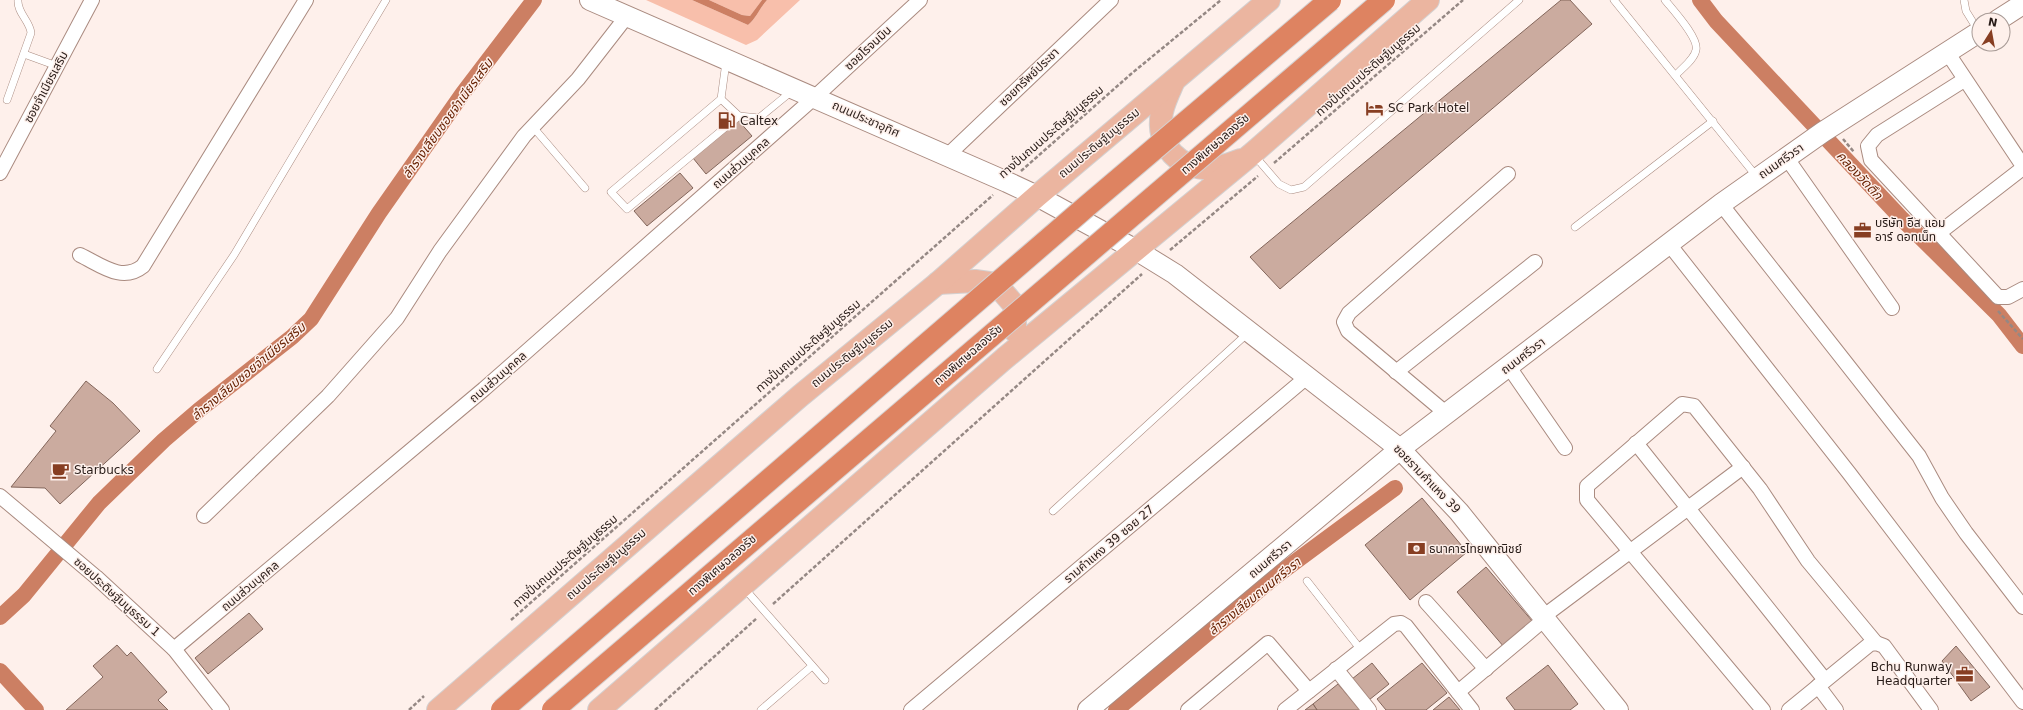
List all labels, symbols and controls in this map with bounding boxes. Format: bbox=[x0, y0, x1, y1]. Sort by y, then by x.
north arrow bbox=[1971, 12, 2011, 52]
text: N bbox=[1987, 15, 1999, 30]
street label: ทางปั่นถนนประดิษฐ์มนูธรรม bbox=[1312, 20, 1423, 119]
street label: ซอยโรจนมิน bbox=[842, 23, 894, 73]
street label: ซอยทรัพย์ประชา bbox=[996, 45, 1062, 109]
street label: ซอยจำเนียรเสริม bbox=[21, 49, 71, 125]
water label: ลำรางเลียบซอยจำเนียรเสริม bbox=[399, 55, 496, 181]
street label: ทางปั่นถนนประดิษฐ์มนูธรรม bbox=[996, 83, 1106, 181]
street label: ถนนประชาอุทิศ bbox=[830, 98, 902, 140]
hotel icon: SC Park Hotel bbox=[1365, 98, 1385, 118]
place label: SC Park Hotel bbox=[1388, 101, 1469, 115]
street label: ถนนประดิษฐ์มนูธรรม bbox=[1056, 105, 1142, 181]
fuel station icon: Caltex bbox=[717, 111, 737, 131]
street label: ทางพิเศษฉลองรัช bbox=[1178, 111, 1252, 177]
place label: Caltex bbox=[740, 114, 778, 128]
street label: ถนนส่วนบุคคล bbox=[710, 134, 772, 192]
street label: ถนนศรีวรา bbox=[1756, 140, 1806, 182]
water label: คลองวัดตึก bbox=[1834, 148, 1887, 203]
place label: บริษัท อีส แอม อาร์ ดอทเน็ท bbox=[1875, 216, 1945, 244]
office icon: บริษัท อีส แอม อาร์ ดอทเน็ท bbox=[1852, 220, 1872, 240]
street label: ทางปั่นถนนประดิษฐ์มนูธรรม bbox=[753, 297, 863, 395]
street label: ถนนประดิษฐ์มนูธรรม bbox=[808, 316, 896, 390]
water label: ลำรางเลียบซอยจำเนียรเสริม bbox=[188, 319, 309, 423]
street label: ทางพิเศษฉลองรัช bbox=[931, 322, 1005, 388]
street label: ถนนศรีวรา bbox=[1498, 335, 1548, 377]
street label: ถนนส่วนบุคคล bbox=[467, 348, 529, 406]
street label: ซอยรามคำแหง 39 bbox=[1391, 442, 1463, 516]
cafe icon: Starbucks bbox=[51, 460, 71, 480]
place label: Starbucks bbox=[74, 463, 134, 477]
street label: รามคำแหง 39 ซอย 27 bbox=[1061, 502, 1157, 586]
street label: ทางปั่นถนนประดิษฐ์มนูธรรม bbox=[510, 512, 620, 610]
street label: ถนนประดิษฐ์มนูธรรม bbox=[563, 525, 649, 603]
street label: ทางพิเศษฉลองรัช bbox=[685, 532, 759, 598]
street label: ถนนศรีวรา bbox=[1246, 537, 1294, 581]
bank icon: ธนาคารไทยพาณิชย์ bbox=[1406, 539, 1426, 559]
place label: ธนาคารไทยพาณิชย์ bbox=[1429, 542, 1522, 556]
water label: ลำรางเลียบถนนศรีวรา bbox=[1205, 554, 1304, 638]
street label: ซอยประดิษฐ์มนูธรรม 1 bbox=[71, 555, 163, 639]
street label: ถนนส่วนบุคคล bbox=[218, 558, 282, 614]
place label: Bchu Runway Headquarter bbox=[1871, 660, 1952, 688]
office icon: Bchu Runway Headquarter bbox=[1955, 664, 1975, 684]

